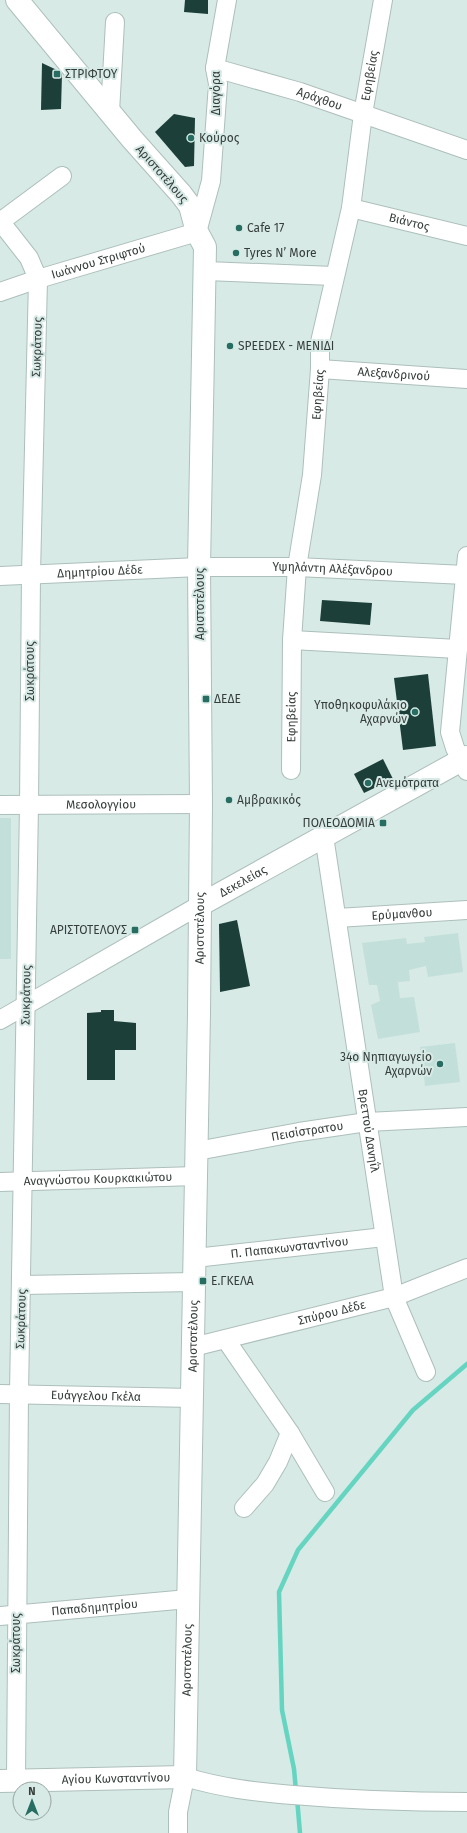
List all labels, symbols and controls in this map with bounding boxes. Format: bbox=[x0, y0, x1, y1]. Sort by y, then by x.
street label: Εφηβείας bbox=[358, 49, 381, 102]
place label: ΣΤΡΙΦΤΟΥ bbox=[65, 67, 118, 81]
marker: ΣΤΡΙΦΤΟΥ bbox=[52, 69, 62, 79]
street label: Διαγόρα bbox=[209, 71, 223, 115]
street label: Αράχθου bbox=[295, 84, 344, 113]
place label: Κούρος bbox=[199, 131, 240, 145]
marker: Κούρος bbox=[186, 133, 196, 143]
street label: Αριστοτέλους bbox=[133, 142, 191, 206]
street label: Βιάντος bbox=[388, 210, 431, 234]
place label: Cafe 17 bbox=[247, 221, 284, 235]
marker: Cafe 17 bbox=[234, 223, 244, 233]
street label: Ιωάννου Στριφτού bbox=[50, 241, 147, 282]
place label: Tyres N’ More bbox=[244, 246, 317, 260]
marker: Tyres N’ More bbox=[231, 248, 241, 258]
street label: Σωκράτους bbox=[29, 316, 45, 377]
place label: SPEEDEX - ΜΕΝΙΔΙ bbox=[238, 339, 334, 353]
marker: SPEEDEX - ΜΕΝΙΔΙ bbox=[225, 341, 235, 351]
street label: Αλεξανδρινού bbox=[357, 365, 431, 383]
street label: Εφηβείας bbox=[309, 368, 327, 421]
street label: Υψηλάντη Αλέξανδρου bbox=[273, 560, 393, 579]
street label: Δημητρίου Δέδε bbox=[57, 563, 143, 580]
street label: Αριστοτέλους bbox=[193, 568, 207, 640]
street label: Σωκράτους bbox=[23, 641, 37, 701]
street label: Εφηβείας bbox=[284, 691, 299, 743]
place label: ΔΕΔΕ bbox=[214, 692, 241, 706]
marker: ΔΕΔΕ bbox=[201, 694, 211, 704]
place label: Υποθηκοφυλάκιο Αχαρνών bbox=[314, 698, 407, 726]
marker: Υποθηκοφυλάκιο Αχαρνών bbox=[410, 707, 420, 717]
place label: Ανεμότρατα bbox=[376, 776, 439, 790]
marker: Ανεμότρατα bbox=[363, 778, 373, 788]
place label: Αμβρακικός bbox=[237, 793, 301, 807]
marker: Αμβρακικός bbox=[224, 795, 234, 805]
street label: Μεσολογγίου bbox=[66, 797, 136, 812]
place label: ΠΟΛΕΟΔΟΜΙΑ bbox=[303, 816, 375, 830]
marker: ΠΟΛΕΟΔΟΜΙΑ bbox=[378, 818, 388, 828]
street label: Δεκελείας bbox=[217, 862, 269, 900]
street label: Αριστοτέλους bbox=[192, 892, 207, 964]
street label: Ερύμανθου bbox=[371, 905, 433, 923]
place label: ΑΡΙΣΤΟΤΕΛΟΥΣ bbox=[50, 923, 127, 937]
marker: ΑΡΙΣΤΟΤΕΛΟΥΣ bbox=[130, 925, 140, 935]
street label: Σωκράτους bbox=[18, 965, 34, 1025]
place label: 34o Νηπιαγωγείο Αχαρνών bbox=[340, 1050, 432, 1078]
marker: 34o Νηπιαγωγείο Αχαρνών bbox=[435, 1059, 445, 1069]
street label: Βρεττού Δανηΐλ bbox=[355, 1088, 383, 1174]
street label: Πεισίστρατου bbox=[270, 1119, 344, 1144]
street label: Αναγνώστου Κουρκακιώτου bbox=[23, 1170, 173, 1188]
street label: Π. Παπακωνσταντίνου bbox=[230, 1234, 349, 1261]
place label: Ε.ΓΚΕΛΑ bbox=[211, 1274, 254, 1288]
marker: Ε.ΓΚΕΛΑ bbox=[198, 1276, 208, 1286]
street label: Σωκράτους bbox=[13, 1288, 29, 1349]
street label: Σπύρου Δέδε bbox=[297, 1297, 367, 1328]
street label: Αριστοτέλους bbox=[185, 1299, 201, 1372]
street label: Ευάγγελου Γκέλα bbox=[51, 1388, 141, 1404]
street label: Παπαδημητρίου bbox=[51, 1597, 139, 1618]
street label: Σωκράτους bbox=[9, 1613, 23, 1673]
street label: Αριστοτέλους bbox=[179, 1623, 195, 1696]
street label: Αγίου Κωνσταντίνου bbox=[61, 1770, 171, 1787]
north arrow bbox=[12, 1781, 52, 1821]
text: N bbox=[28, 1785, 36, 1798]

